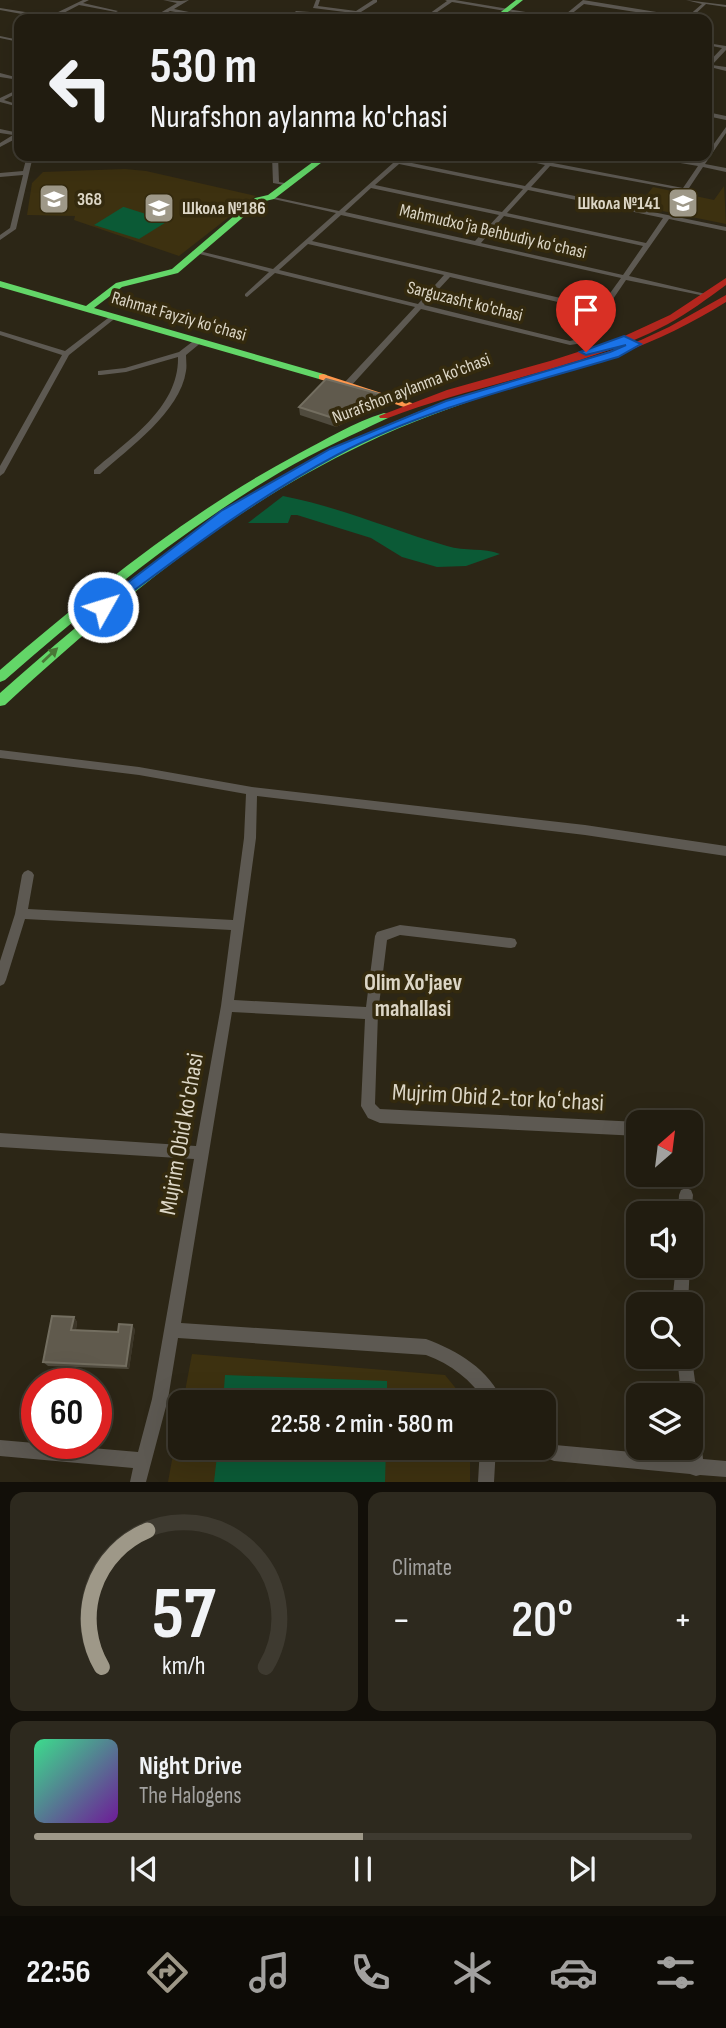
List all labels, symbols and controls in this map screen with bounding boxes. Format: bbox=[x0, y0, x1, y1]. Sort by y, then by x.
text: 530 m bbox=[150, 38, 257, 97]
icon: left bbox=[35, 42, 126, 133]
text: Nurafshon aylanma ko'chasi bbox=[150, 98, 448, 137]
school or university icon: 368 bbox=[37, 182, 71, 216]
school or university icon: Школа №141 bbox=[666, 186, 700, 220]
place label: 368 bbox=[77, 189, 102, 210]
school or university icon: Школа №186 bbox=[142, 191, 176, 225]
place label: Школа №141 bbox=[578, 193, 660, 214]
place label: Школа №186 bbox=[182, 198, 266, 219]
street label: Mahmudxoʻja Behbudiy koʻchasi bbox=[397, 200, 588, 263]
street label: Sarguzasht ko'chasi bbox=[405, 277, 525, 326]
pin bbox=[556, 280, 616, 352]
street label: Rahmat Fayziy koʻchasi bbox=[109, 287, 249, 346]
icon: arrive bbox=[567, 291, 605, 329]
street label: Nurafshon aylanma ko'chasi bbox=[329, 349, 493, 428]
position arrow bbox=[66, 570, 140, 644]
one-way arrow bbox=[41, 647, 58, 663]
district label: Olim Xo'jaev mahallasi bbox=[364, 969, 462, 1023]
street label: Mujrim Obid ko'chasi bbox=[153, 1051, 210, 1217]
street label: Mujrim Obid 2-tor koʻchasi bbox=[391, 1077, 605, 1118]
north arrow bbox=[626, 1110, 704, 1186]
map controls bbox=[626, 1110, 703, 1460]
button: sound bbox=[626, 1201, 703, 1278]
button: search bbox=[626, 1292, 703, 1369]
speed limit sign: 60 bbox=[21, 1368, 112, 1459]
button: layers bbox=[626, 1383, 703, 1460]
text: 22:58 · 2 min · 580 m bbox=[270, 1409, 454, 1440]
text: Climate bbox=[392, 1554, 452, 1582]
text: 57 bbox=[152, 1572, 216, 1660]
text: 20° bbox=[511, 1589, 573, 1652]
text: − bbox=[392, 1598, 411, 1643]
text: + bbox=[673, 1598, 692, 1643]
text: km/h bbox=[162, 1651, 206, 1682]
text: Night Drive bbox=[139, 1751, 242, 1782]
text: The Halogens bbox=[139, 1782, 242, 1810]
icon: previous bbox=[125, 1850, 163, 1888]
icon: pause bbox=[344, 1850, 382, 1888]
icon: next bbox=[563, 1850, 601, 1888]
icon: directions bbox=[143, 1948, 192, 1997]
icon: music bbox=[245, 1948, 294, 1997]
icon: phone bbox=[346, 1948, 395, 1997]
icon: climate bbox=[448, 1948, 497, 1997]
icon: car bbox=[549, 1948, 598, 1997]
icon: filters bbox=[651, 1948, 700, 1997]
text: 22:56 bbox=[26, 1953, 91, 1992]

